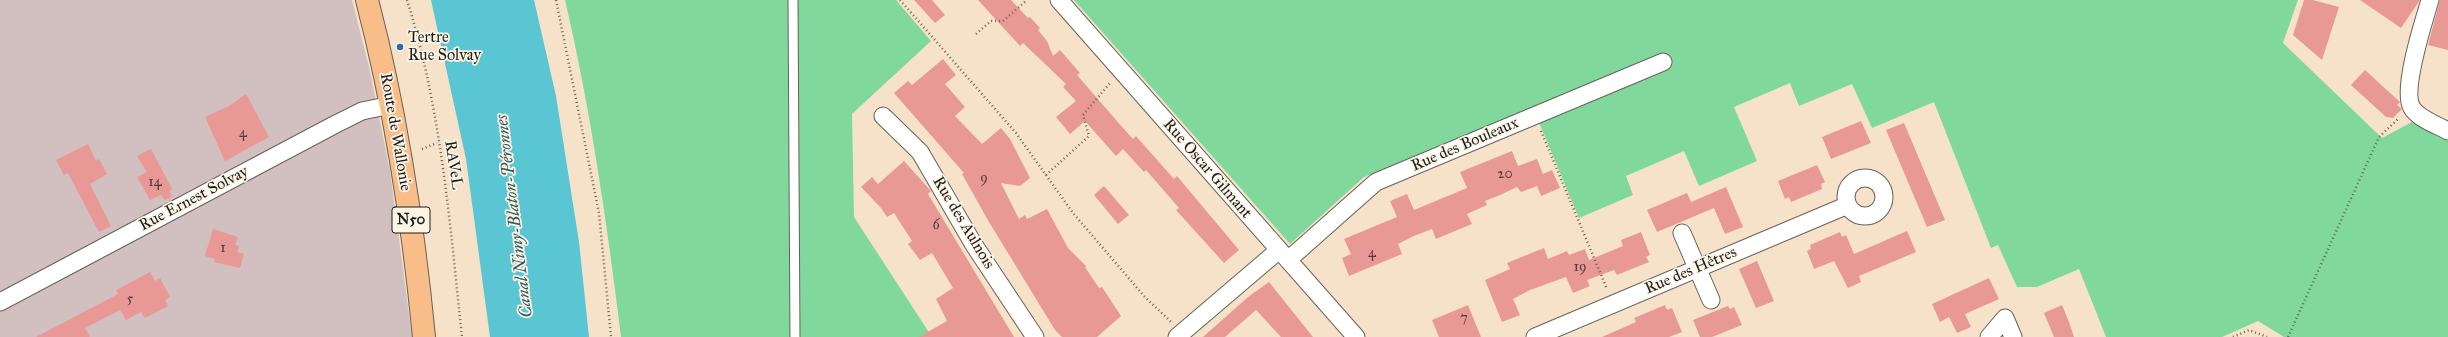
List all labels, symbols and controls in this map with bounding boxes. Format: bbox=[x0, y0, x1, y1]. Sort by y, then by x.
place label: Tertre Rue Solvay bbox=[408, 28, 481, 66]
marker: Tertre Rue Solvay bbox=[395, 42, 405, 52]
street label: Route de Wallonie bbox=[375, 72, 415, 192]
water label: Canal Nimy-Blaton-Péronnes bbox=[492, 113, 538, 319]
street label: Rue des Bouleaux bbox=[1409, 114, 1521, 176]
street label: Rue Oscar Gilmant bbox=[1159, 115, 1255, 223]
house number: 4 bbox=[239, 126, 247, 142]
street label: RAVeL bbox=[440, 139, 466, 191]
street label: Rue Ernest Solvay bbox=[136, 162, 252, 236]
house number: 20 bbox=[1497, 167, 1513, 183]
house number: 9 bbox=[980, 171, 988, 187]
street label: Rue des Aulnois bbox=[928, 173, 998, 273]
house number: 14 bbox=[148, 175, 162, 191]
road number: N50 bbox=[392, 207, 430, 233]
house number: 6 bbox=[932, 218, 940, 234]
house number: 1 bbox=[220, 241, 226, 257]
street label: Rue des Hêtres bbox=[1642, 243, 1740, 299]
house number: 4 bbox=[1368, 246, 1376, 262]
house number: 19 bbox=[1574, 260, 1586, 276]
house number: 5 bbox=[127, 292, 133, 308]
house number: 7 bbox=[1460, 311, 1468, 327]

